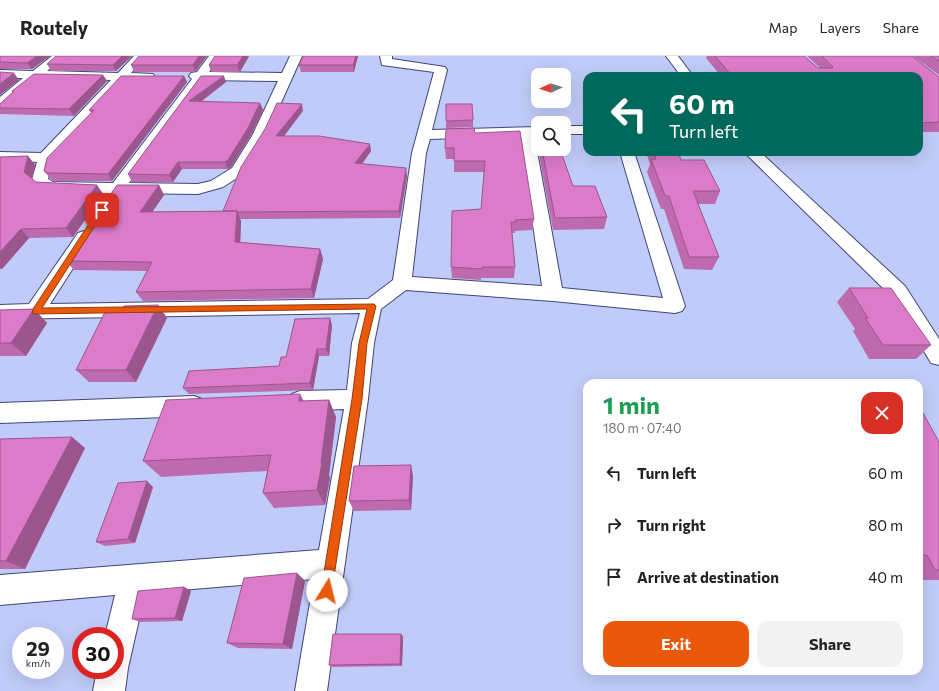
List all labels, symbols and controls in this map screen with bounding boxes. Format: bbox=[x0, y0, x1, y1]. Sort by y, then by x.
text: Routely bbox=[20, 16, 88, 39]
text: Map bbox=[769, 19, 797, 36]
text: Layers bbox=[819, 19, 861, 36]
text: Share bbox=[883, 19, 919, 36]
north arrow bbox=[531, 68, 571, 108]
map controls bbox=[531, 68, 571, 156]
text: 60 m bbox=[669, 86, 735, 120]
icon: left bbox=[603, 88, 655, 140]
button: search bbox=[531, 116, 571, 156]
text: Turn left bbox=[669, 120, 738, 142]
pin bbox=[85, 193, 119, 227]
icon: arrive bbox=[91, 199, 113, 221]
text: 1 min bbox=[603, 390, 660, 419]
button: close bbox=[861, 392, 903, 434]
text: 180 m · 07:40 bbox=[603, 420, 681, 436]
icon: left bbox=[603, 462, 625, 484]
text: Turn left bbox=[637, 464, 696, 482]
text: 60 m bbox=[868, 464, 903, 482]
icon: right bbox=[603, 514, 625, 536]
text: Turn right bbox=[637, 516, 706, 534]
text: 80 m bbox=[868, 516, 903, 534]
icon: arrive bbox=[603, 566, 625, 588]
text: Arrive at destination bbox=[637, 568, 779, 586]
text: 40 m bbox=[868, 568, 903, 586]
position arrow bbox=[306, 570, 348, 612]
button: Exit bbox=[603, 621, 749, 667]
button: Share bbox=[757, 621, 903, 667]
speed limit sign: 30 bbox=[72, 627, 124, 679]
text: 29 bbox=[26, 636, 50, 660]
text: km/h bbox=[26, 657, 50, 669]

